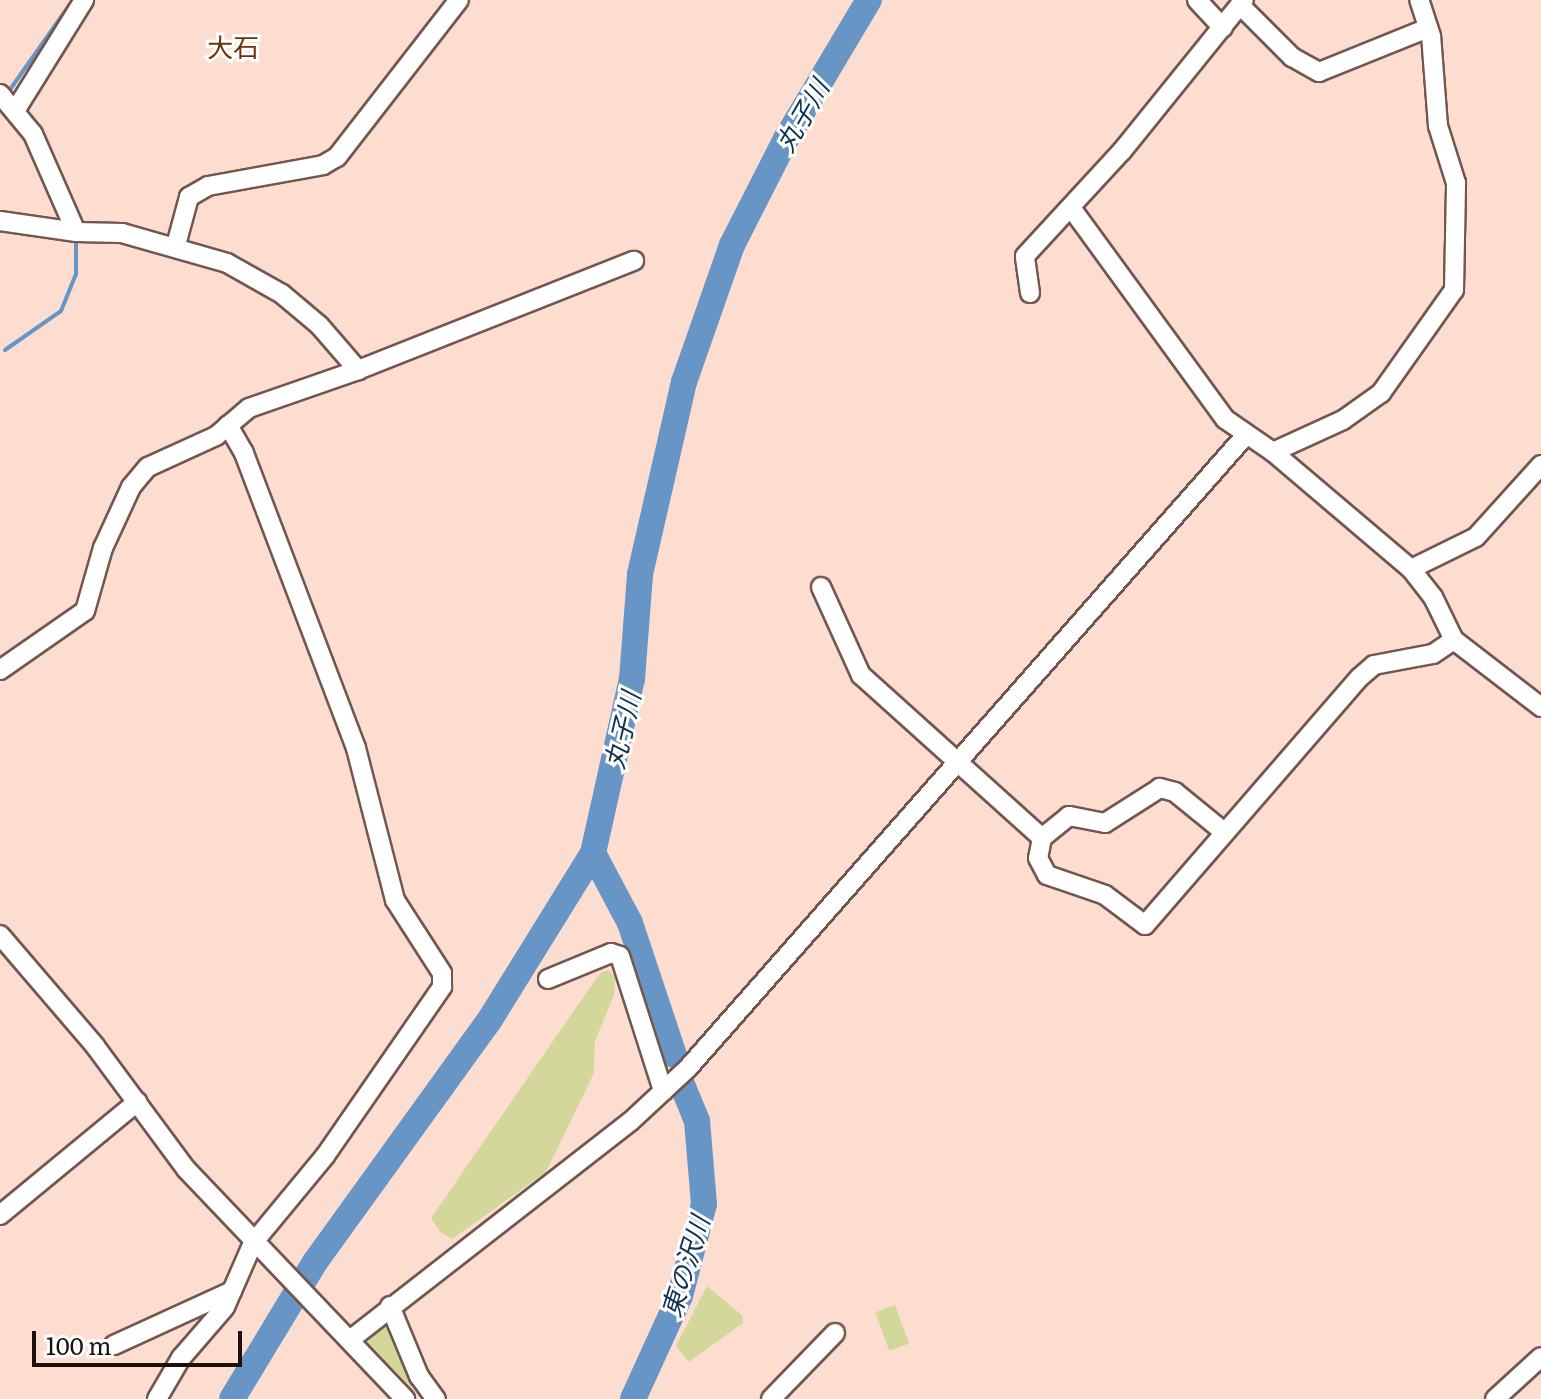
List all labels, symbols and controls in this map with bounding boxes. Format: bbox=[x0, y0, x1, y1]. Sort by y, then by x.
district label: 大石 bbox=[207, 30, 259, 62]
water label: 丸子川 bbox=[768, 73, 834, 157]
water label: 丸子川 bbox=[597, 688, 645, 772]
water label: 東の沢川 bbox=[654, 1212, 714, 1320]
scale bar bbox=[36, 1315, 246, 1365]
text: 100 m bbox=[46, 1327, 112, 1362]

